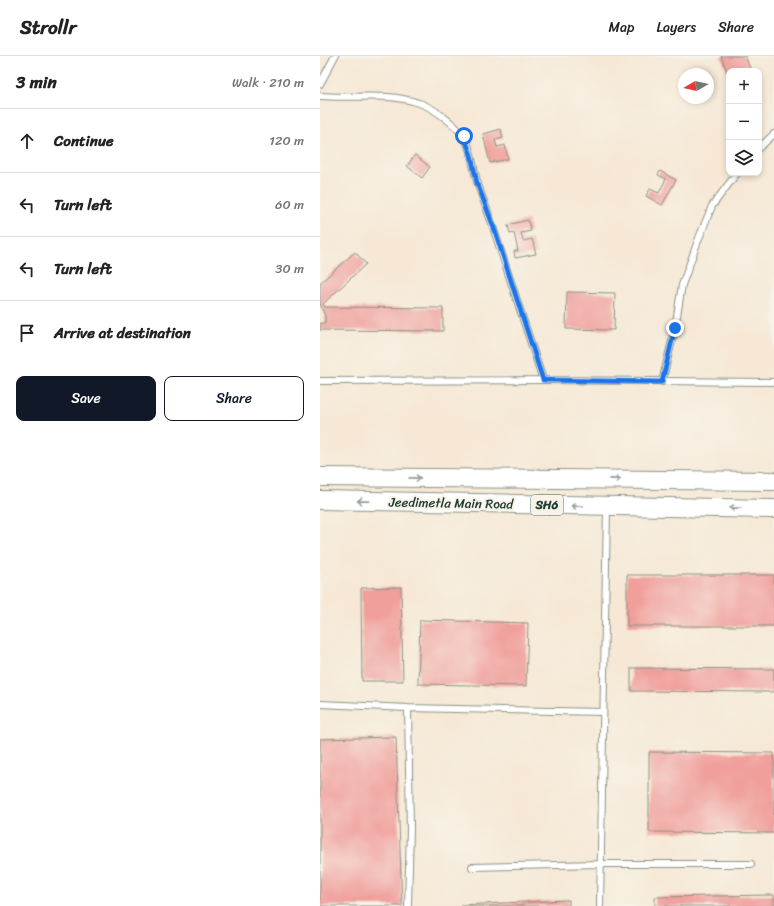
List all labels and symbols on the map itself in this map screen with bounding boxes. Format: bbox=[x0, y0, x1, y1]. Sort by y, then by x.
north arrow bbox=[678, 68, 714, 104]
route start bbox=[455, 127, 473, 145]
route end bbox=[666, 319, 684, 337]
one-way arrow bbox=[408, 474, 421, 482]
one-way arrow bbox=[608, 476, 621, 483]
street label: Jeedimetla Main Road bbox=[388, 490, 515, 516]
road number: SH6 bbox=[531, 495, 563, 515]
one-way arrow bbox=[357, 497, 370, 505]
one-way arrow bbox=[571, 502, 584, 510]
one-way arrow bbox=[729, 504, 742, 512]

